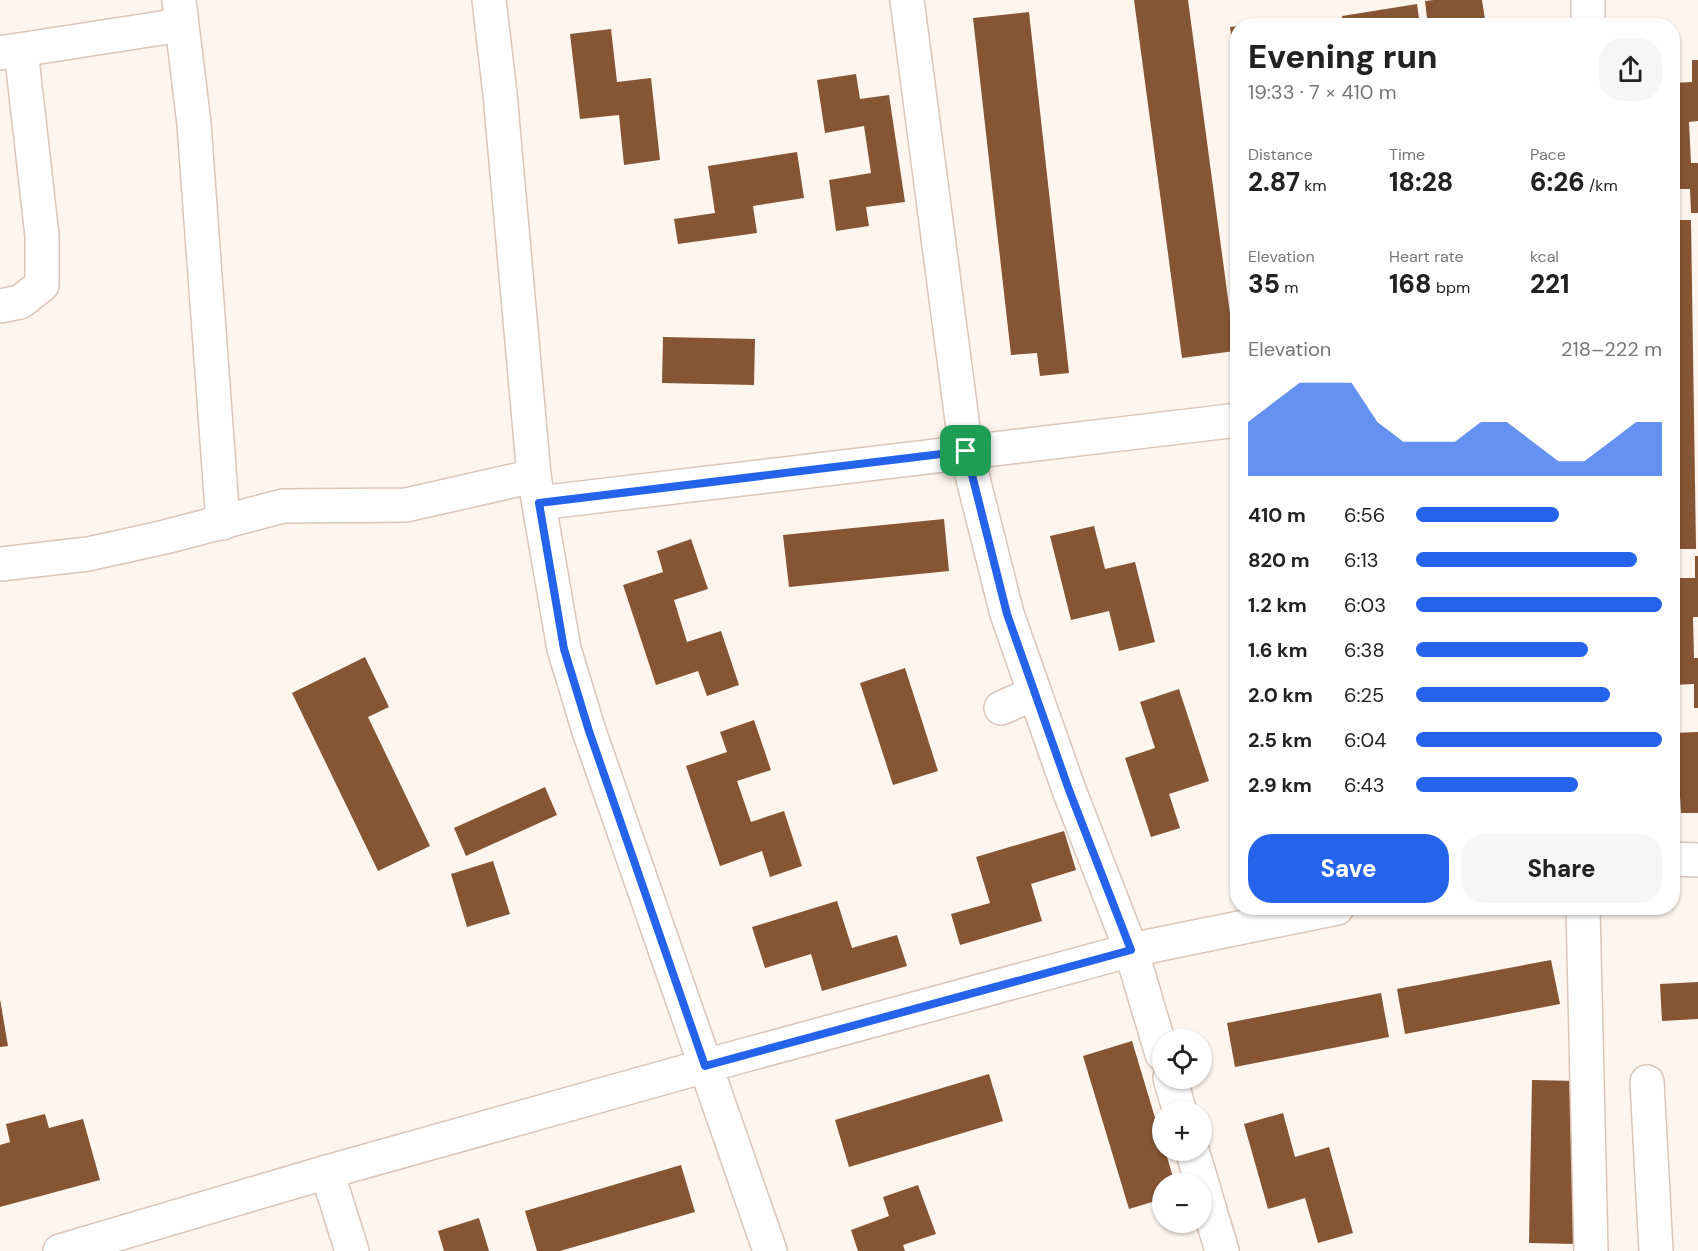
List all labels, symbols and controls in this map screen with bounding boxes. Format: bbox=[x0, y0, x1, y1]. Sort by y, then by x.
text: Evening run bbox=[1248, 35, 1437, 78]
button: share bbox=[1599, 38, 1662, 101]
text: 19:33 · 7 × 410 m bbox=[1248, 79, 1397, 105]
text: Distance bbox=[1248, 144, 1313, 165]
text: Time bbox=[1389, 144, 1425, 165]
text: Pace bbox=[1530, 144, 1566, 165]
text: 2.87 bbox=[1248, 165, 1300, 199]
text: 18:28 bbox=[1389, 165, 1453, 199]
text: 6:26 bbox=[1530, 165, 1585, 199]
text: km bbox=[1300, 175, 1327, 196]
text: /km bbox=[1585, 175, 1618, 196]
text: Elevation bbox=[1248, 246, 1315, 267]
text: Heart rate bbox=[1389, 246, 1464, 267]
text: kcal bbox=[1530, 246, 1559, 267]
text: 35 bbox=[1248, 267, 1280, 301]
text: 168 bbox=[1389, 267, 1432, 301]
text: 221 bbox=[1530, 267, 1570, 301]
text: m bbox=[1280, 277, 1298, 298]
text: bpm bbox=[1432, 277, 1470, 298]
text: Elevation bbox=[1248, 336, 1331, 362]
text: 218–222 m bbox=[1561, 336, 1662, 362]
pin bbox=[940, 425, 991, 476]
icon: arrive bbox=[949, 434, 982, 467]
text: 410 m bbox=[1248, 502, 1306, 528]
text: 6:56 bbox=[1344, 502, 1385, 528]
text: 820 m bbox=[1248, 547, 1310, 573]
text: 6:13 bbox=[1344, 547, 1379, 573]
text: 1.2 km bbox=[1248, 592, 1307, 618]
text: 6:03 bbox=[1344, 592, 1386, 618]
text: 1.6 km bbox=[1248, 637, 1307, 663]
text: 6:38 bbox=[1344, 637, 1385, 663]
text: 2.0 km bbox=[1248, 682, 1313, 708]
text: 6:25 bbox=[1344, 682, 1384, 708]
text: 2.5 km bbox=[1248, 727, 1312, 753]
text: 6:04 bbox=[1344, 727, 1386, 753]
text: 2.9 km bbox=[1248, 772, 1312, 798]
text: 6:43 bbox=[1344, 772, 1385, 798]
button: Save bbox=[1248, 834, 1449, 903]
button: Share bbox=[1461, 834, 1662, 903]
map controls bbox=[1152, 1029, 1212, 1233]
button: locate bbox=[1152, 1029, 1212, 1089]
button: + bbox=[1152, 1101, 1212, 1161]
button: − bbox=[1152, 1173, 1212, 1233]

